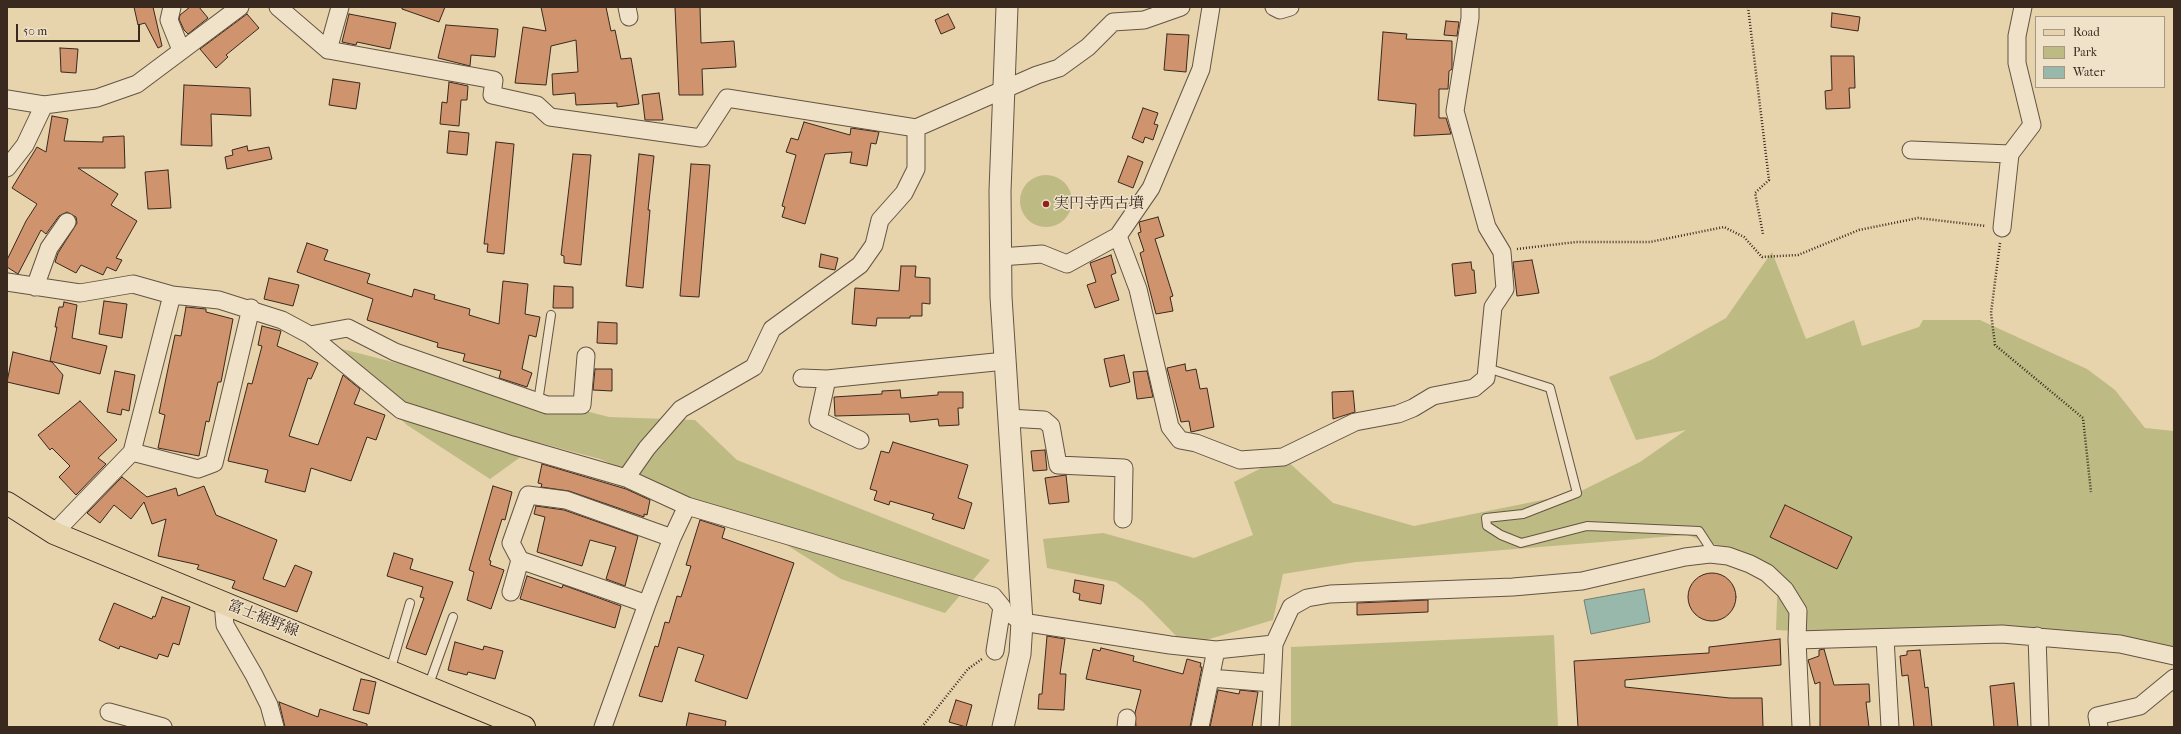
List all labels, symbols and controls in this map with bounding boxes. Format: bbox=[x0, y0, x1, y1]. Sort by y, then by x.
scale bar bbox=[18, 16, 142, 42]
legend bbox=[2035, 16, 2165, 88]
text: 50 m bbox=[23, 24, 47, 38]
text: Road bbox=[2073, 25, 2100, 39]
text: Park bbox=[2073, 45, 2097, 59]
text: Water bbox=[2073, 65, 2105, 79]
place label: 実円寺西古墳 bbox=[1054, 195, 1144, 213]
marker: 実円寺西古墳 bbox=[1041, 199, 1051, 209]
street label: 富士裾野線 bbox=[225, 597, 301, 641]

